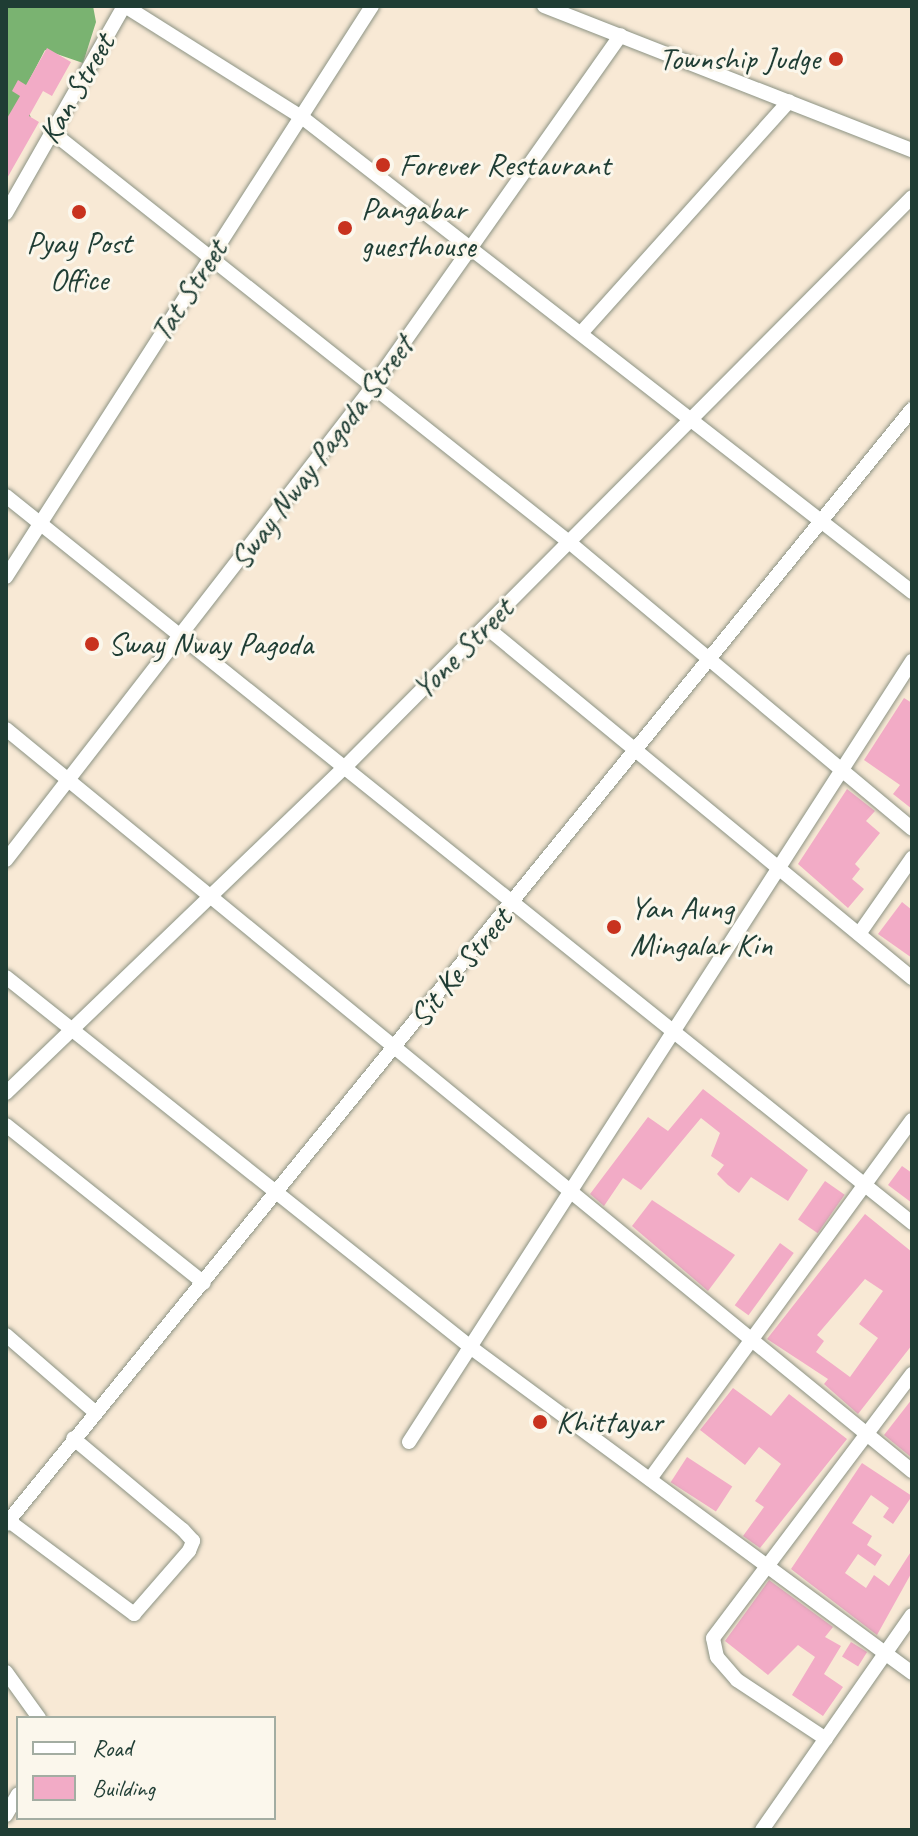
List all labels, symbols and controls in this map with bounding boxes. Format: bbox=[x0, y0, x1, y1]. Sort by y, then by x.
street label: Kan Street bbox=[30, 27, 124, 151]
place label: Township Judge bbox=[659, 40, 820, 78]
marker: Township Judge bbox=[827, 50, 845, 68]
place label: Forever Restaurant bbox=[399, 146, 610, 184]
marker: Forever Restaurant bbox=[374, 156, 392, 174]
place label: Pangabar guesthouse bbox=[361, 191, 475, 266]
marker: Pyay Post Office bbox=[70, 203, 88, 221]
marker: Pangabar guesthouse bbox=[336, 219, 354, 237]
place label: Pyay Post Office bbox=[27, 225, 131, 300]
street label: Tat Street bbox=[142, 233, 236, 349]
street label: Sway Nway Pagoda Street bbox=[221, 327, 423, 579]
street label: Yone Street bbox=[404, 590, 522, 708]
place label: Sway Nway Pagoda bbox=[108, 625, 316, 663]
marker: Sway Nway Pagoda bbox=[83, 635, 101, 653]
place label: Yan Aung Mingalar Kin bbox=[630, 890, 772, 965]
street label: Sit Ke Street bbox=[401, 900, 521, 1036]
marker: Yan Aung Mingalar Kin bbox=[605, 918, 623, 936]
place label: Khittayar bbox=[556, 1403, 663, 1441]
marker: Khittayar bbox=[531, 1413, 549, 1431]
legend bbox=[16, 1716, 276, 1820]
text: Road bbox=[92, 1733, 132, 1763]
text: Building bbox=[92, 1773, 155, 1803]

